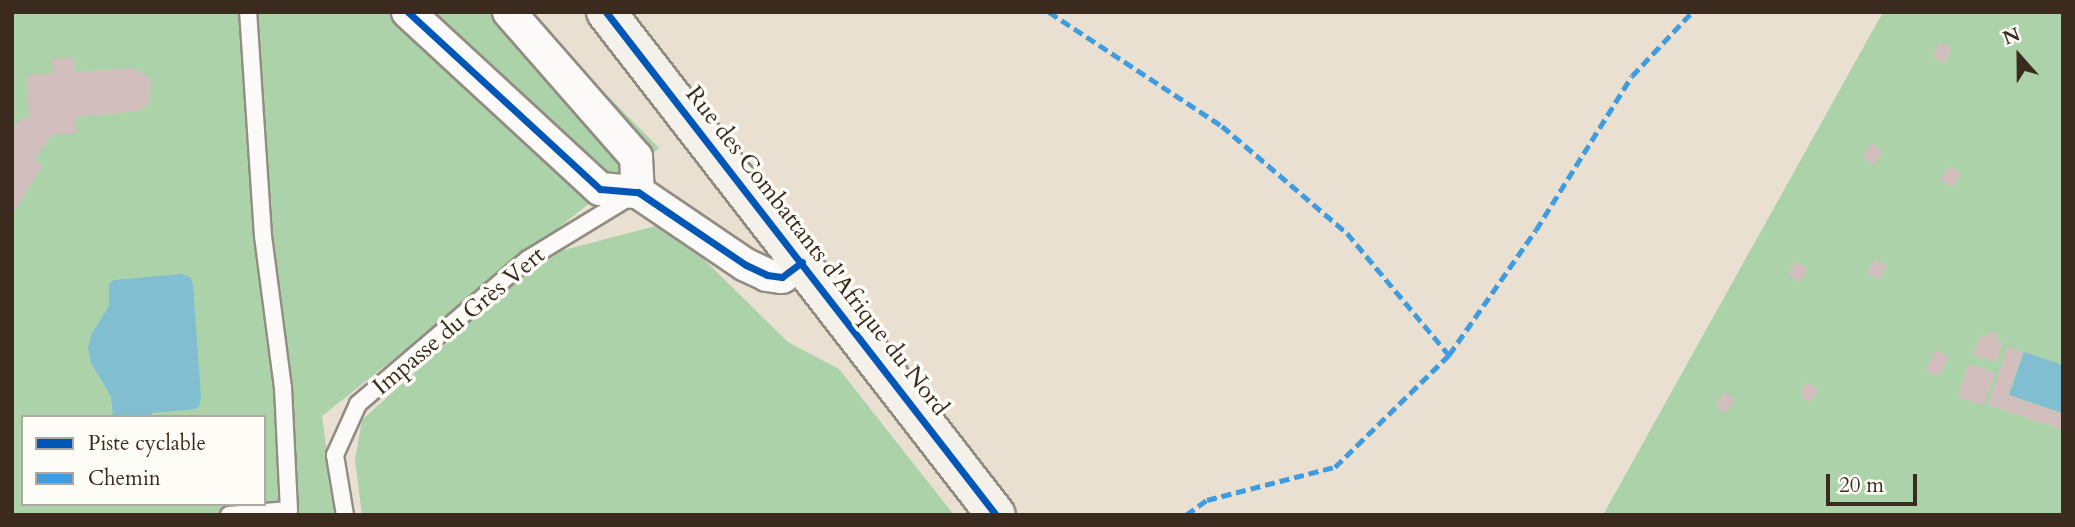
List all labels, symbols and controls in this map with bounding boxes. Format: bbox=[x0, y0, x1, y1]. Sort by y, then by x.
north arrow bbox=[1984, 21, 2054, 91]
text: N bbox=[1999, 21, 2024, 51]
street label: Rue des Combattants d'Afrique du Nord bbox=[679, 81, 955, 421]
street label: Impasse du Grès Vert bbox=[367, 241, 551, 401]
legend bbox=[21, 415, 266, 506]
text: Piste cyclable bbox=[88, 429, 206, 458]
scale bar bbox=[1830, 461, 1921, 505]
text: Chemin bbox=[88, 464, 161, 493]
text: 20 m bbox=[1839, 471, 1884, 500]

